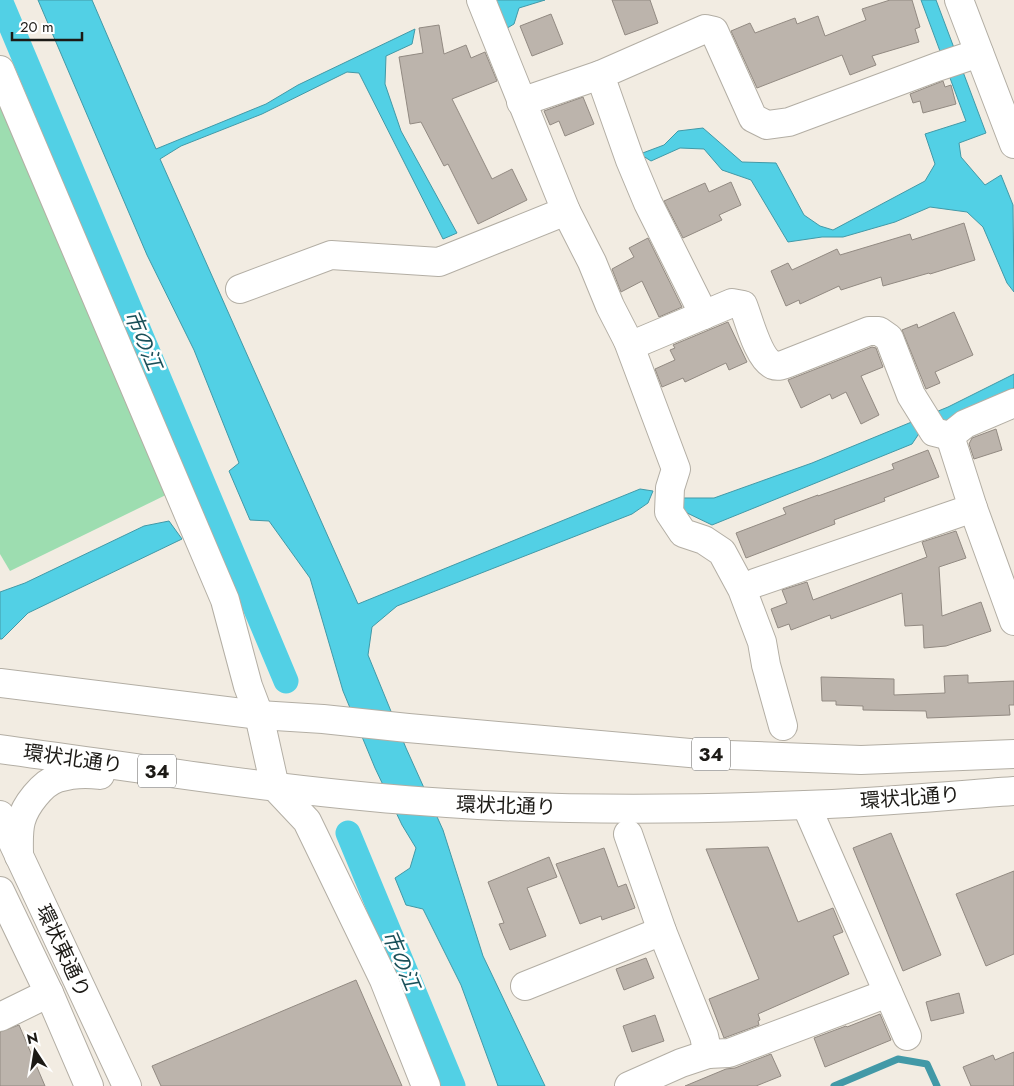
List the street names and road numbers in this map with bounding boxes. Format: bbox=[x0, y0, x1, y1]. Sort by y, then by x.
street label: 環状北通り bbox=[21, 738, 125, 780]
road number: 34 bbox=[692, 738, 730, 771]
road number: 34 bbox=[138, 754, 176, 788]
street label: 環状北通り bbox=[859, 780, 961, 816]
street label: 環状北通り bbox=[456, 790, 556, 822]
street label: 環状東通り bbox=[29, 900, 97, 1002]

